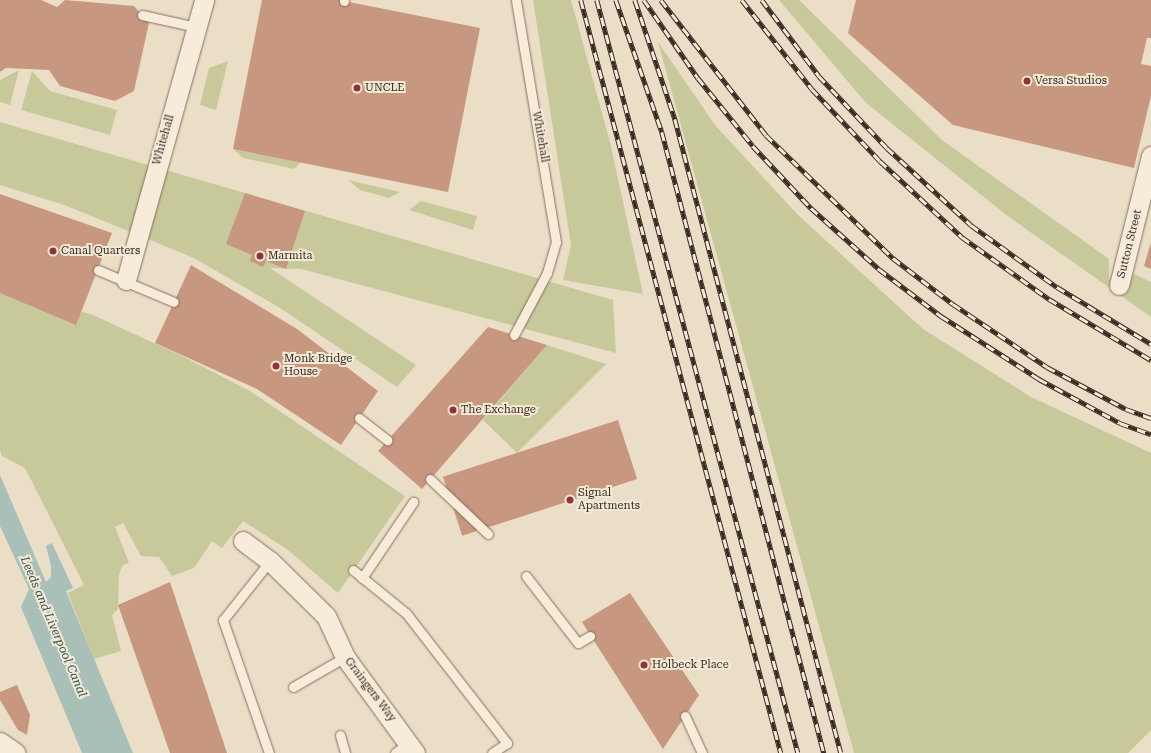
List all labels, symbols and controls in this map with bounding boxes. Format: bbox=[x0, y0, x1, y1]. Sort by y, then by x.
place label: Versa Studios bbox=[1035, 74, 1107, 88]
marker: Versa Studios bbox=[1022, 76, 1032, 86]
place label: UNCLE bbox=[365, 81, 404, 95]
marker: UNCLE bbox=[352, 83, 362, 93]
street label: Whitehall bbox=[529, 110, 551, 164]
street label: Whitehall bbox=[151, 113, 177, 167]
street label: Sutton Street bbox=[1115, 208, 1145, 280]
place label: Canal Quarters bbox=[61, 244, 140, 258]
marker: Canal Quarters bbox=[48, 246, 58, 256]
place label: Marmita bbox=[268, 249, 312, 263]
marker: Marmita bbox=[255, 251, 265, 261]
place label: Monk Bridge House bbox=[284, 353, 352, 379]
marker: Monk Bridge House bbox=[271, 361, 281, 371]
place label: The Exchange bbox=[461, 403, 536, 417]
marker: The Exchange bbox=[448, 405, 458, 415]
place label: Signal Apartments bbox=[578, 487, 640, 513]
marker: Signal Apartments bbox=[565, 495, 575, 505]
water label: Leeds and Liverpool Canal bbox=[17, 555, 89, 699]
street label: Graingers Way bbox=[342, 655, 398, 725]
place label: Holbeck Place bbox=[652, 658, 729, 672]
marker: Holbeck Place bbox=[639, 660, 649, 670]

